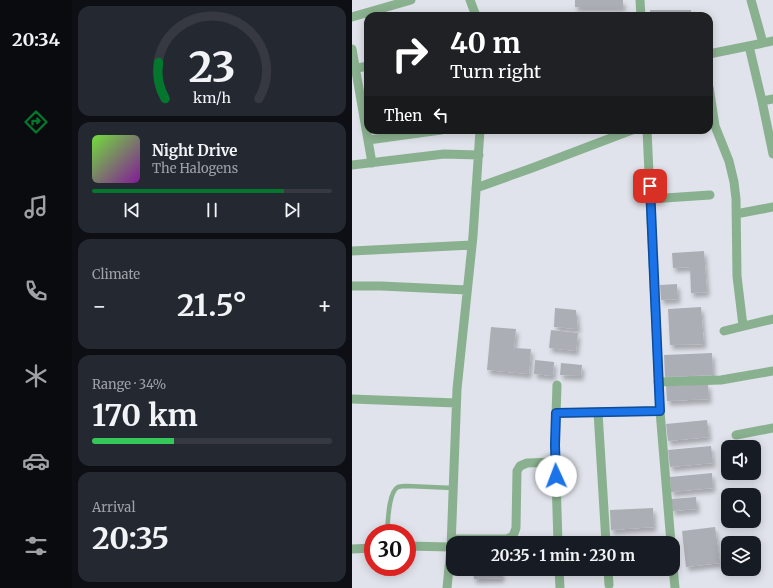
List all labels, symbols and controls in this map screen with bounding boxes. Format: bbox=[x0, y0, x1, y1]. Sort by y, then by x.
text: 40 m bbox=[450, 25, 521, 61]
text: 20:34 bbox=[12, 28, 60, 51]
icon: right bbox=[384, 28, 436, 80]
text: 23 bbox=[188, 41, 236, 93]
text: Turn right bbox=[450, 60, 541, 83]
text: km/h bbox=[193, 89, 231, 107]
icon: left bbox=[430, 104, 452, 126]
text: Then bbox=[384, 106, 422, 125]
icon: directions bbox=[22, 108, 50, 136]
text: Night Drive bbox=[152, 141, 237, 160]
text: The Halogens bbox=[152, 160, 238, 177]
pin bbox=[633, 169, 667, 203]
icon: arrive bbox=[639, 175, 661, 197]
icon: music bbox=[22, 193, 50, 221]
icon: previous bbox=[121, 199, 143, 221]
icon: pause bbox=[201, 199, 223, 221]
icon: next bbox=[281, 199, 303, 221]
text: Climate bbox=[92, 266, 140, 283]
icon: phone bbox=[22, 277, 50, 305]
text: 21.5° bbox=[177, 286, 247, 324]
text: − bbox=[92, 292, 107, 320]
text: + bbox=[317, 292, 332, 320]
icon: climate bbox=[22, 362, 50, 390]
text: Range · 34% bbox=[92, 376, 166, 393]
text: 170 km bbox=[92, 396, 198, 434]
map controls bbox=[721, 440, 761, 576]
button: sound bbox=[721, 440, 761, 480]
icon: car bbox=[22, 447, 50, 475]
position arrow bbox=[535, 455, 577, 497]
button: search bbox=[721, 488, 761, 528]
text: Arrival bbox=[92, 499, 135, 516]
text: 20:35 bbox=[92, 519, 169, 557]
speed limit sign: 30 bbox=[364, 524, 416, 576]
icon: filters bbox=[22, 532, 50, 560]
button: layers bbox=[721, 536, 761, 576]
text: 20:35 · 1 min · 230 m bbox=[491, 546, 635, 565]

